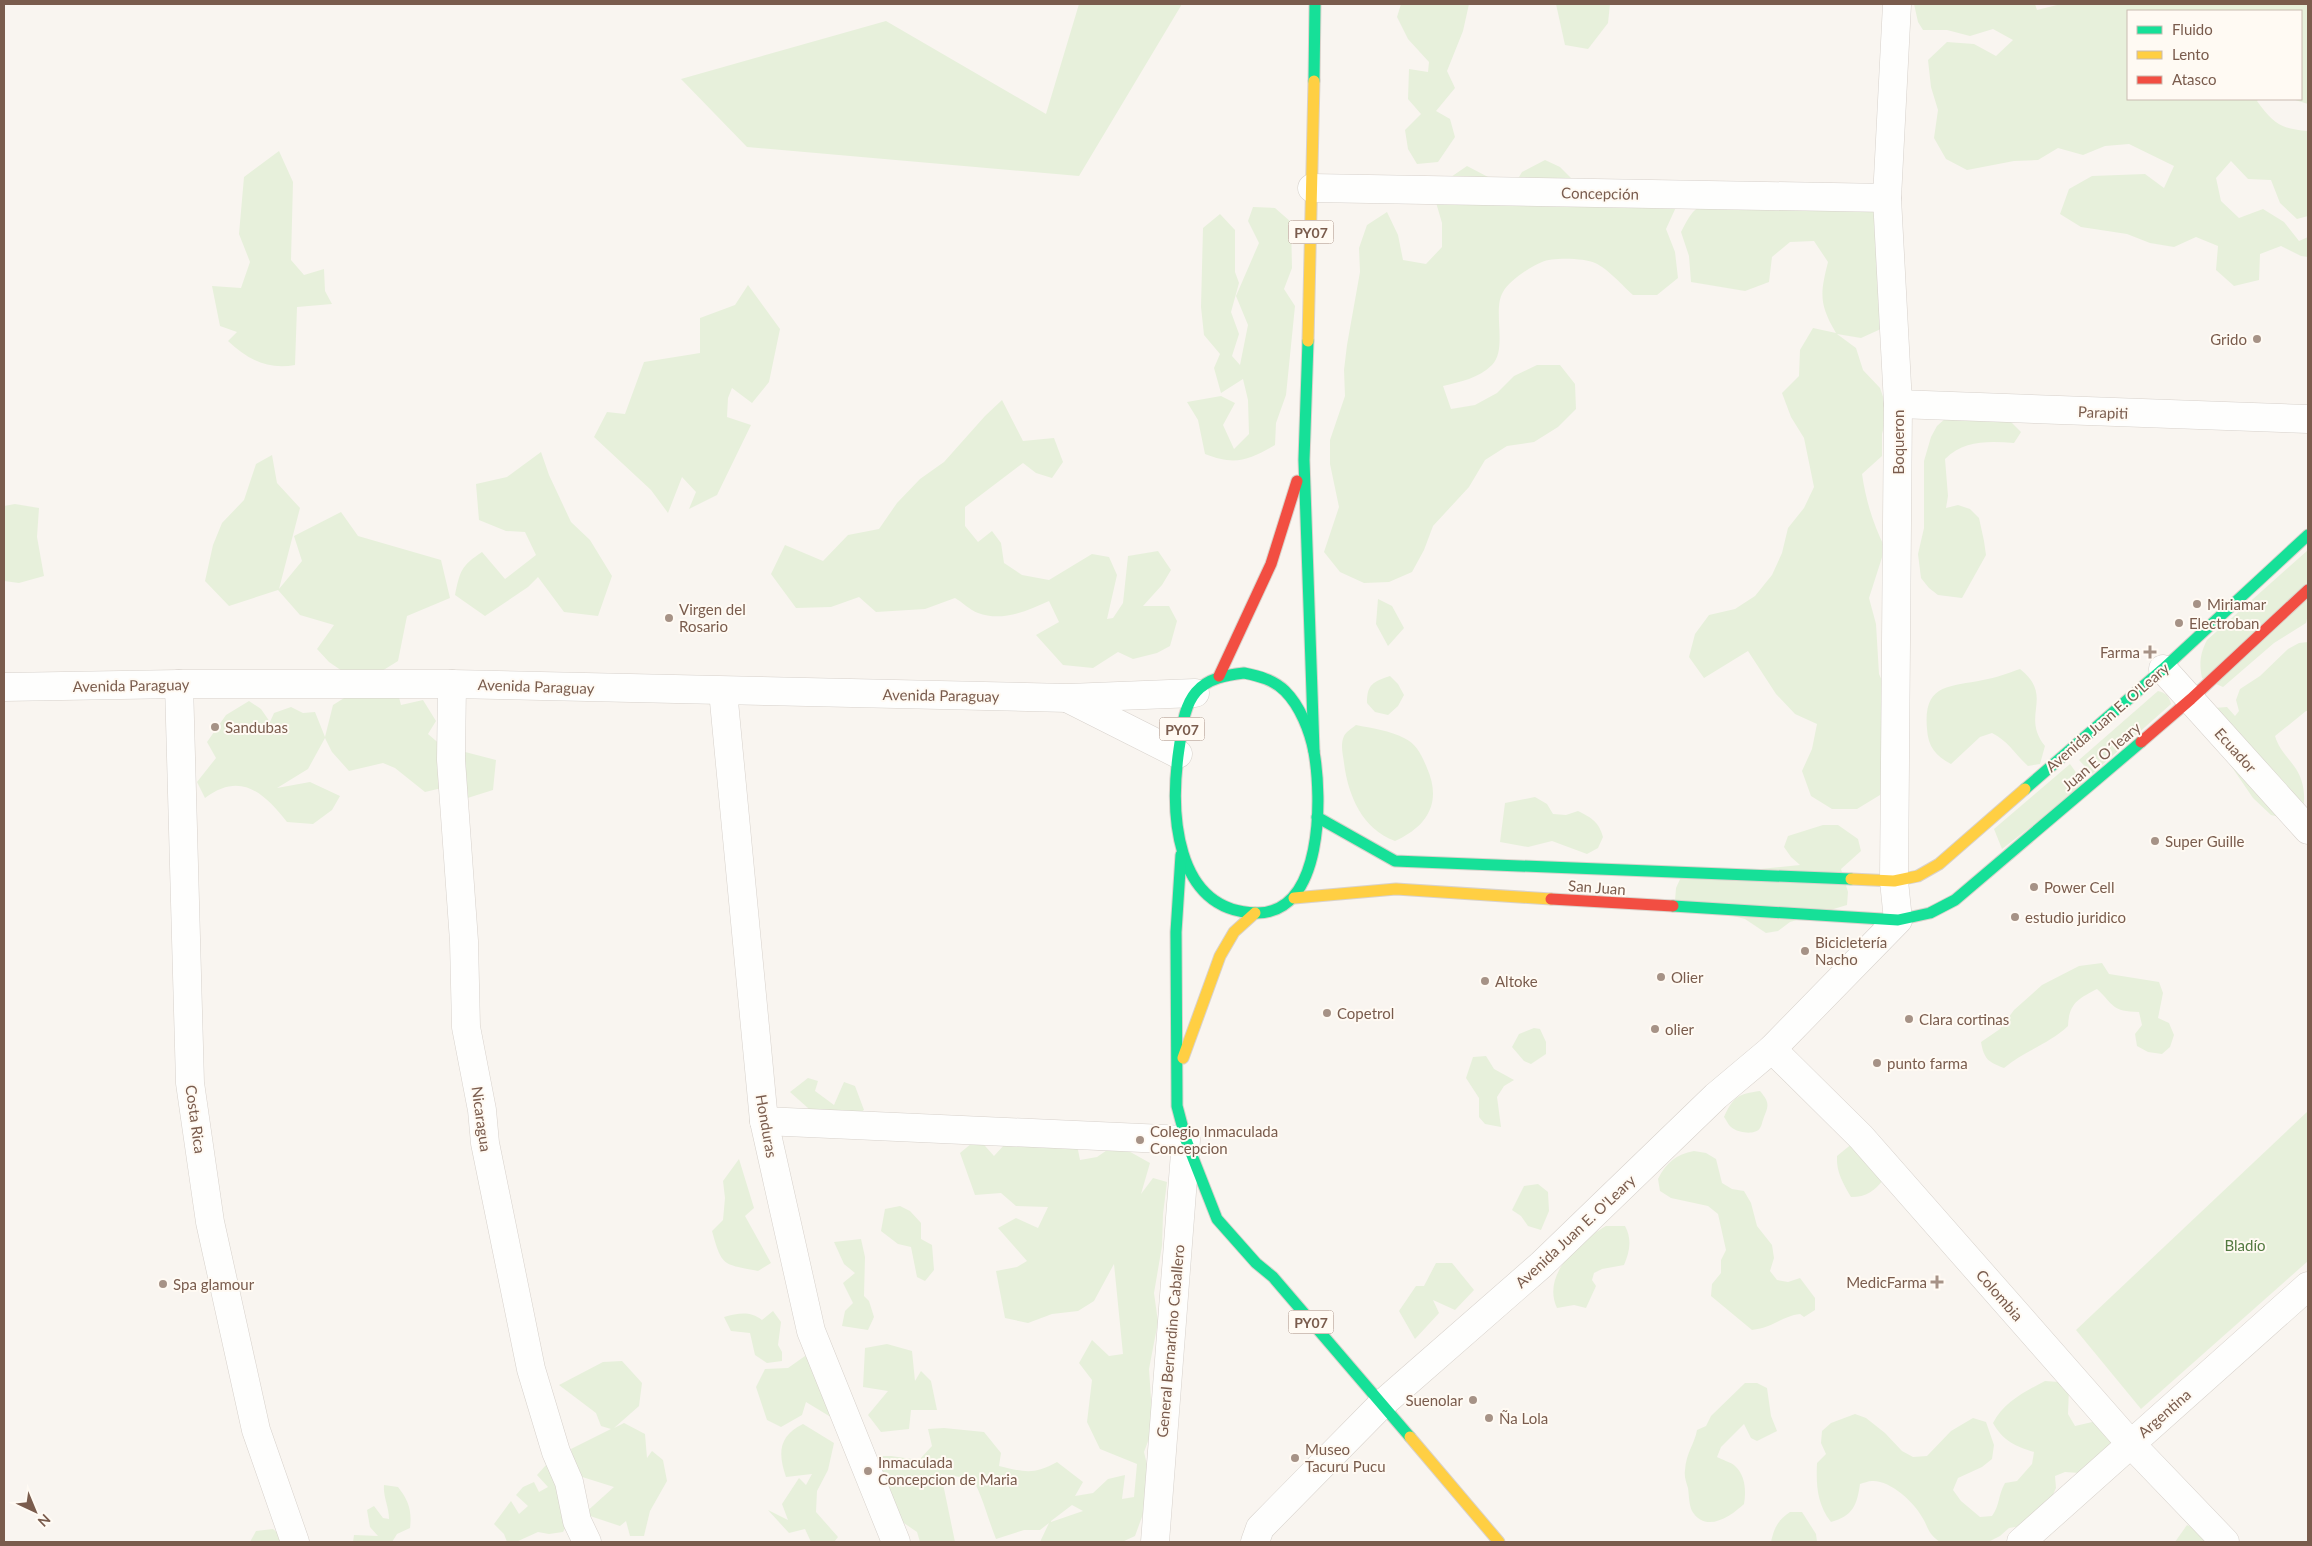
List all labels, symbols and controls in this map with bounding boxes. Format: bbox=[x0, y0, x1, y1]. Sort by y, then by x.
legend bbox=[2127, 10, 2302, 100]
text: Fluido bbox=[2172, 20, 2213, 38]
text: Lento bbox=[2172, 45, 2209, 63]
text: Atasco bbox=[2172, 70, 2217, 88]
street label: Concepción bbox=[1561, 183, 1639, 203]
road number: PY07 bbox=[1288, 220, 1334, 243]
place label: Grido bbox=[2210, 330, 2247, 348]
marker: Grido bbox=[2251, 333, 2263, 345]
street label: Parapiti bbox=[2078, 402, 2128, 422]
street label: Boqueron bbox=[1889, 410, 1907, 474]
place label: Miriamar bbox=[2207, 595, 2267, 613]
marker: Miriamar bbox=[2191, 598, 2203, 610]
place label: Virgen del Rosario bbox=[679, 600, 746, 635]
marker: Virgen del Rosario bbox=[663, 612, 675, 624]
place label: Electroban bbox=[2189, 614, 2259, 632]
marker: Electroban bbox=[2173, 617, 2185, 629]
place label: Farma bbox=[2100, 643, 2140, 661]
marker: Farma bbox=[2144, 646, 2156, 658]
street label: Avenida Juan E. O'Leary bbox=[2042, 658, 2172, 775]
street label: Avenida Paraguay bbox=[72, 675, 190, 695]
street label: Avenida Paraguay bbox=[477, 675, 595, 697]
street label: Avenida Paraguay bbox=[882, 685, 1000, 705]
place label: Sandubas bbox=[225, 718, 288, 736]
road number: PY07 bbox=[1160, 718, 1204, 741]
street label: Juan E O´leary bbox=[2058, 718, 2144, 794]
marker: Sandubas bbox=[209, 721, 221, 733]
street label: Ecuador bbox=[2211, 724, 2261, 776]
place label: Super Guille bbox=[2165, 832, 2245, 850]
marker: Super Guille bbox=[2149, 835, 2161, 847]
street label: San Juan bbox=[1568, 876, 1626, 898]
place label: Power Cell bbox=[2044, 878, 2114, 896]
marker: Power Cell bbox=[2028, 881, 2040, 893]
place label: estudio juridico bbox=[2025, 908, 2126, 926]
marker: estudio juridico bbox=[2009, 911, 2021, 923]
place label: Bicicletería Nacho bbox=[1815, 933, 1887, 968]
marker: Bicicletería Nacho bbox=[1799, 945, 1811, 957]
place label: Olier bbox=[1671, 968, 1704, 986]
marker: Olier bbox=[1655, 971, 1667, 983]
place label: Altoke bbox=[1495, 972, 1538, 990]
marker: Altoke bbox=[1479, 975, 1491, 987]
place label: Copetrol bbox=[1337, 1004, 1394, 1022]
marker: Copetrol bbox=[1321, 1007, 1333, 1019]
place label: Clara cortinas bbox=[1919, 1010, 2009, 1028]
marker: Clara cortinas bbox=[1903, 1013, 1915, 1025]
place label: olier bbox=[1665, 1020, 1695, 1038]
marker: olier bbox=[1649, 1023, 1661, 1035]
place label: punto farma bbox=[1887, 1054, 1968, 1072]
marker: punto farma bbox=[1871, 1057, 1883, 1069]
street label: Costa Rica bbox=[182, 1084, 210, 1154]
street label: Nicaragua bbox=[468, 1085, 496, 1153]
street label: Honduras bbox=[753, 1093, 781, 1159]
place label: Colegio Inmaculada Concepcion bbox=[1150, 1122, 1278, 1157]
marker: Colegio Inmaculada Concepcion bbox=[1134, 1134, 1146, 1146]
street label: Avenida Juan E. O'Leary bbox=[1511, 1171, 1639, 1291]
park label: Bladío bbox=[2224, 1236, 2266, 1254]
street label: General Bernardino Caballero bbox=[1153, 1244, 1187, 1438]
street label: Colombia bbox=[1973, 1266, 2027, 1324]
place label: MedicFarma bbox=[1846, 1273, 1927, 1291]
place label: Spa glamour bbox=[173, 1275, 255, 1293]
marker: MedicFarma bbox=[1931, 1276, 1943, 1288]
marker: Spa glamour bbox=[157, 1278, 169, 1290]
road number: PY07 bbox=[1288, 1310, 1334, 1334]
street label: Argentina bbox=[2134, 1385, 2194, 1441]
place label: Suenolar bbox=[1405, 1391, 1464, 1409]
marker: Suenolar bbox=[1467, 1394, 1479, 1406]
place label: Ña Lola bbox=[1499, 1409, 1548, 1427]
marker: Ña Lola bbox=[1483, 1412, 1495, 1424]
place label: Museo Tacuru Pucu bbox=[1305, 1440, 1386, 1475]
marker: Museo Tacuru Pucu bbox=[1289, 1452, 1301, 1464]
place label: Inmaculada Concepcion de Maria bbox=[878, 1453, 1017, 1488]
marker: Inmaculada Concepcion de Maria bbox=[862, 1465, 874, 1477]
north arrow bbox=[10, 1486, 60, 1536]
text: N bbox=[35, 1511, 54, 1531]

